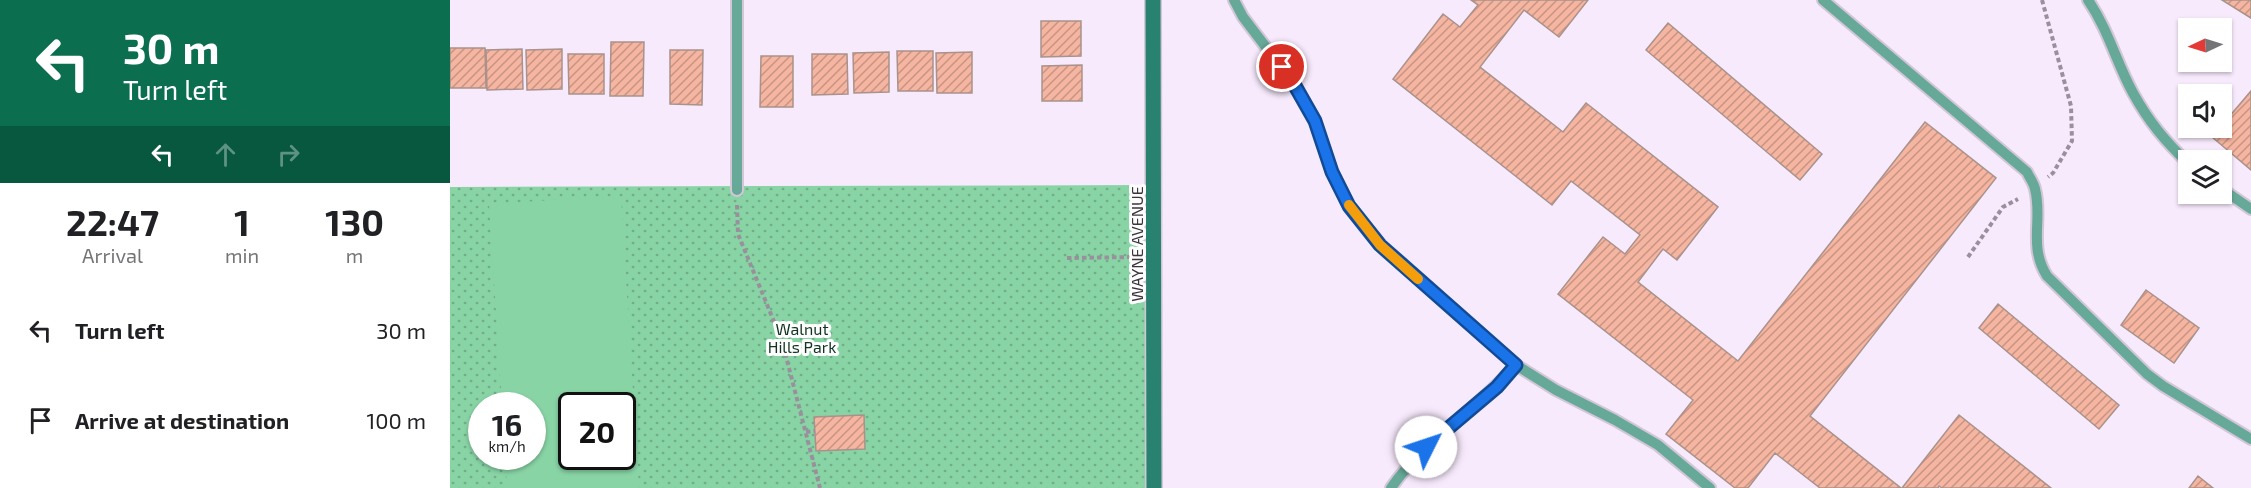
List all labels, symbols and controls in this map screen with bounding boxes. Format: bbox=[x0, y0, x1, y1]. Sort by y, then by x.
north arrow bbox=[2178, 18, 2232, 72]
map controls bbox=[2178, 18, 2232, 204]
text: 30 m bbox=[123, 22, 219, 72]
icon: left bbox=[24, 24, 102, 102]
pin bbox=[1256, 41, 1307, 92]
icon: arrive bbox=[1265, 50, 1298, 83]
text: Turn left bbox=[123, 73, 227, 105]
button: sound bbox=[2178, 84, 2232, 138]
icon: left bbox=[146, 138, 179, 171]
icon: ahead bbox=[209, 138, 242, 171]
icon: right bbox=[272, 138, 305, 171]
button: layers bbox=[2178, 150, 2232, 204]
street label: WAYNE AVENUE bbox=[1127, 186, 1146, 302]
text: 22:47 bbox=[66, 200, 159, 243]
text: 1 bbox=[234, 200, 250, 243]
text: 130 bbox=[325, 200, 384, 243]
text: Arrival bbox=[82, 243, 143, 267]
text: min bbox=[225, 243, 259, 267]
text: m bbox=[346, 243, 363, 267]
icon: left bbox=[24, 314, 57, 347]
text: Turn left bbox=[75, 317, 164, 343]
text: 30 m bbox=[376, 317, 426, 343]
park label: Walnut Hills Park bbox=[768, 319, 836, 356]
speed limit sign: 20 bbox=[558, 392, 636, 470]
icon: arrive bbox=[24, 404, 57, 437]
text: 16 bbox=[492, 406, 522, 442]
text: Arrive at destination bbox=[75, 407, 289, 433]
text: 100 m bbox=[367, 407, 426, 433]
position arrow bbox=[1394, 415, 1458, 479]
text: km/h bbox=[488, 437, 526, 455]

